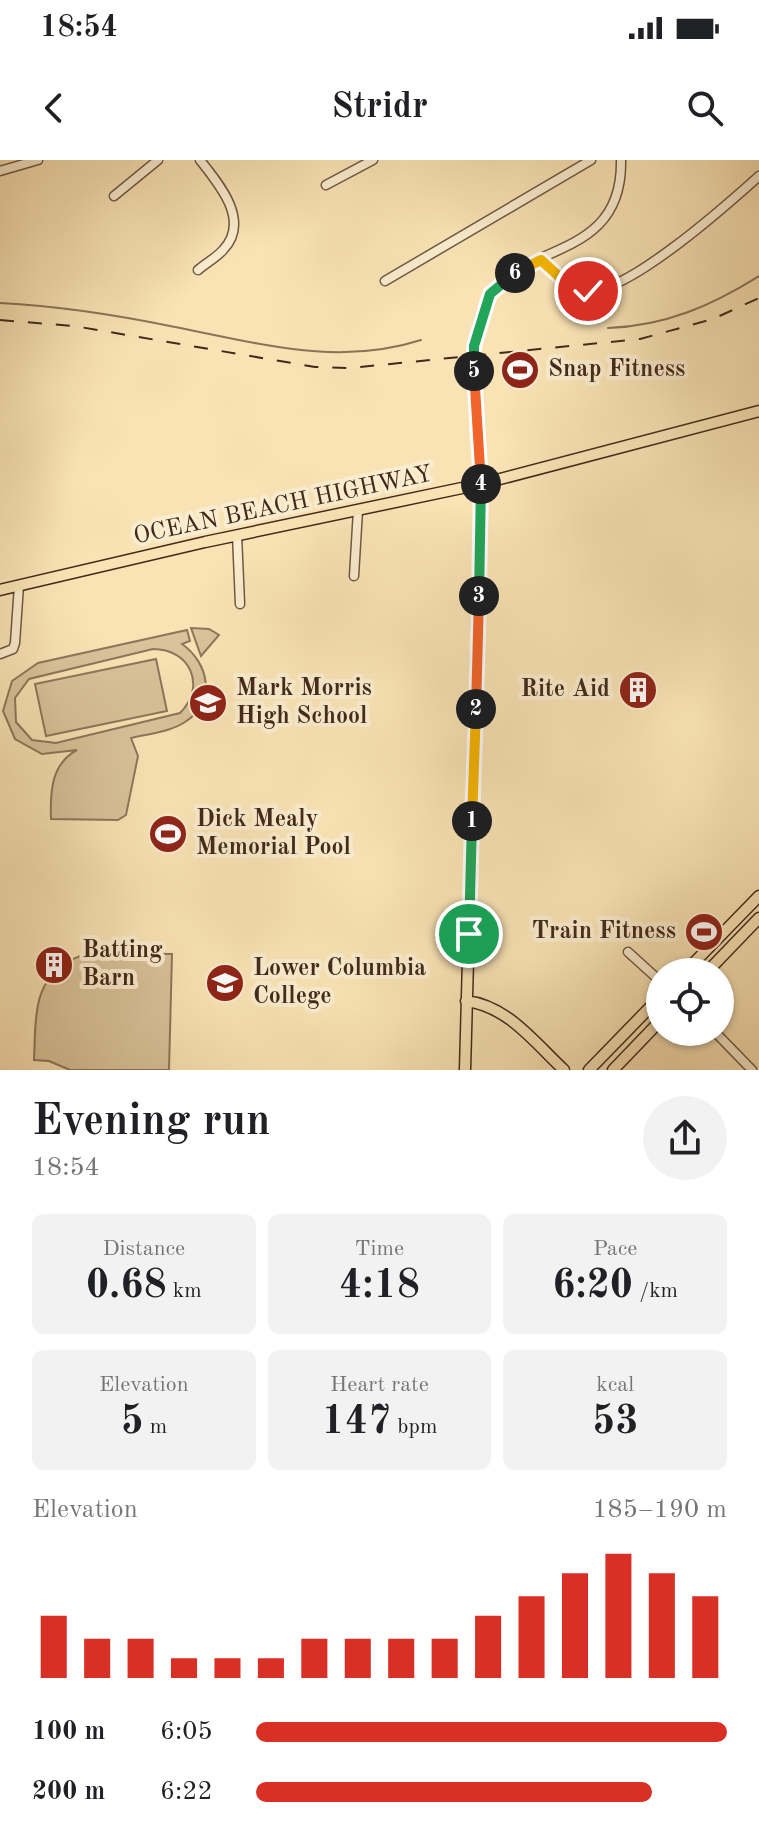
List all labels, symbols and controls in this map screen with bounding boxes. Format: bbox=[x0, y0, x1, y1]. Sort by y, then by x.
text: 18:54 bbox=[40, 13, 118, 43]
icon: back bbox=[32, 86, 76, 130]
icon: search bbox=[683, 86, 727, 130]
text: Stridr bbox=[331, 90, 428, 126]
pin: 6 bbox=[495, 253, 535, 293]
pin bbox=[554, 257, 622, 325]
text: 6 bbox=[509, 262, 521, 284]
icon: check bbox=[566, 269, 610, 313]
sports icon: Snap Fitness bbox=[499, 349, 541, 391]
pin: 5 bbox=[454, 351, 494, 391]
place label: Snap Fitness bbox=[548, 358, 685, 382]
text: 5 bbox=[468, 360, 480, 382]
street label: OCEAN BEACH HIGHWAY bbox=[132, 463, 434, 549]
pin: 4 bbox=[461, 464, 501, 504]
text: 4 bbox=[475, 473, 487, 495]
pin: 3 bbox=[459, 576, 499, 616]
text: 3 bbox=[473, 585, 485, 607]
building icon: Rite Aid bbox=[617, 669, 659, 711]
place label: Mark Morris High School bbox=[236, 677, 372, 729]
place label: Rite Aid bbox=[520, 678, 610, 702]
school or university icon: Mark Morris High School bbox=[187, 682, 229, 724]
pin: 2 bbox=[456, 689, 496, 729]
text: 2 bbox=[470, 698, 482, 720]
pin: 1 bbox=[452, 801, 492, 841]
place label: Dick Mealy Memorial Pool bbox=[196, 808, 351, 860]
text: 1 bbox=[466, 810, 478, 832]
sports icon: Dick Mealy Memorial Pool bbox=[147, 813, 189, 855]
pin bbox=[435, 900, 503, 968]
sports icon: Train Fitness bbox=[683, 911, 725, 953]
icon: arrive bbox=[447, 912, 491, 956]
place label: Train Fitness bbox=[532, 920, 676, 944]
place label: Batting Barn bbox=[82, 939, 163, 991]
building icon: Batting Barn bbox=[33, 944, 75, 986]
place label: Lower Columbia College bbox=[253, 957, 426, 1009]
map controls bbox=[646, 958, 734, 1046]
button: locate bbox=[646, 958, 734, 1046]
school or university icon: Lower Columbia College bbox=[204, 962, 246, 1004]
button: share bbox=[643, 1096, 727, 1180]
text: Evening run bbox=[32, 1100, 270, 1144]
text: 18:54 bbox=[32, 1155, 100, 1181]
text: Distance bbox=[102, 1238, 185, 1260]
text: Time bbox=[355, 1238, 404, 1260]
text: Pace bbox=[593, 1238, 637, 1260]
text: 0.68 bbox=[86, 1267, 167, 1307]
text: 4:18 bbox=[339, 1267, 420, 1307]
text: 6:20 bbox=[552, 1267, 633, 1307]
text: km bbox=[167, 1280, 202, 1302]
text: /km bbox=[633, 1280, 678, 1302]
text: Elevation bbox=[99, 1374, 189, 1396]
text: Heart rate bbox=[330, 1374, 429, 1396]
text: kcal bbox=[596, 1374, 634, 1396]
text: 5 bbox=[120, 1403, 144, 1443]
text: 147 bbox=[322, 1403, 391, 1443]
text: 53 bbox=[592, 1403, 638, 1443]
text: m bbox=[144, 1416, 167, 1438]
text: bpm bbox=[391, 1416, 437, 1438]
text: Elevation bbox=[32, 1497, 138, 1523]
text: 185–190 m bbox=[592, 1497, 727, 1523]
text: 100 m bbox=[32, 1719, 105, 1745]
text: 6:05 bbox=[160, 1719, 213, 1745]
text: 200 m bbox=[32, 1779, 105, 1805]
text: 6:22 bbox=[160, 1779, 213, 1805]

